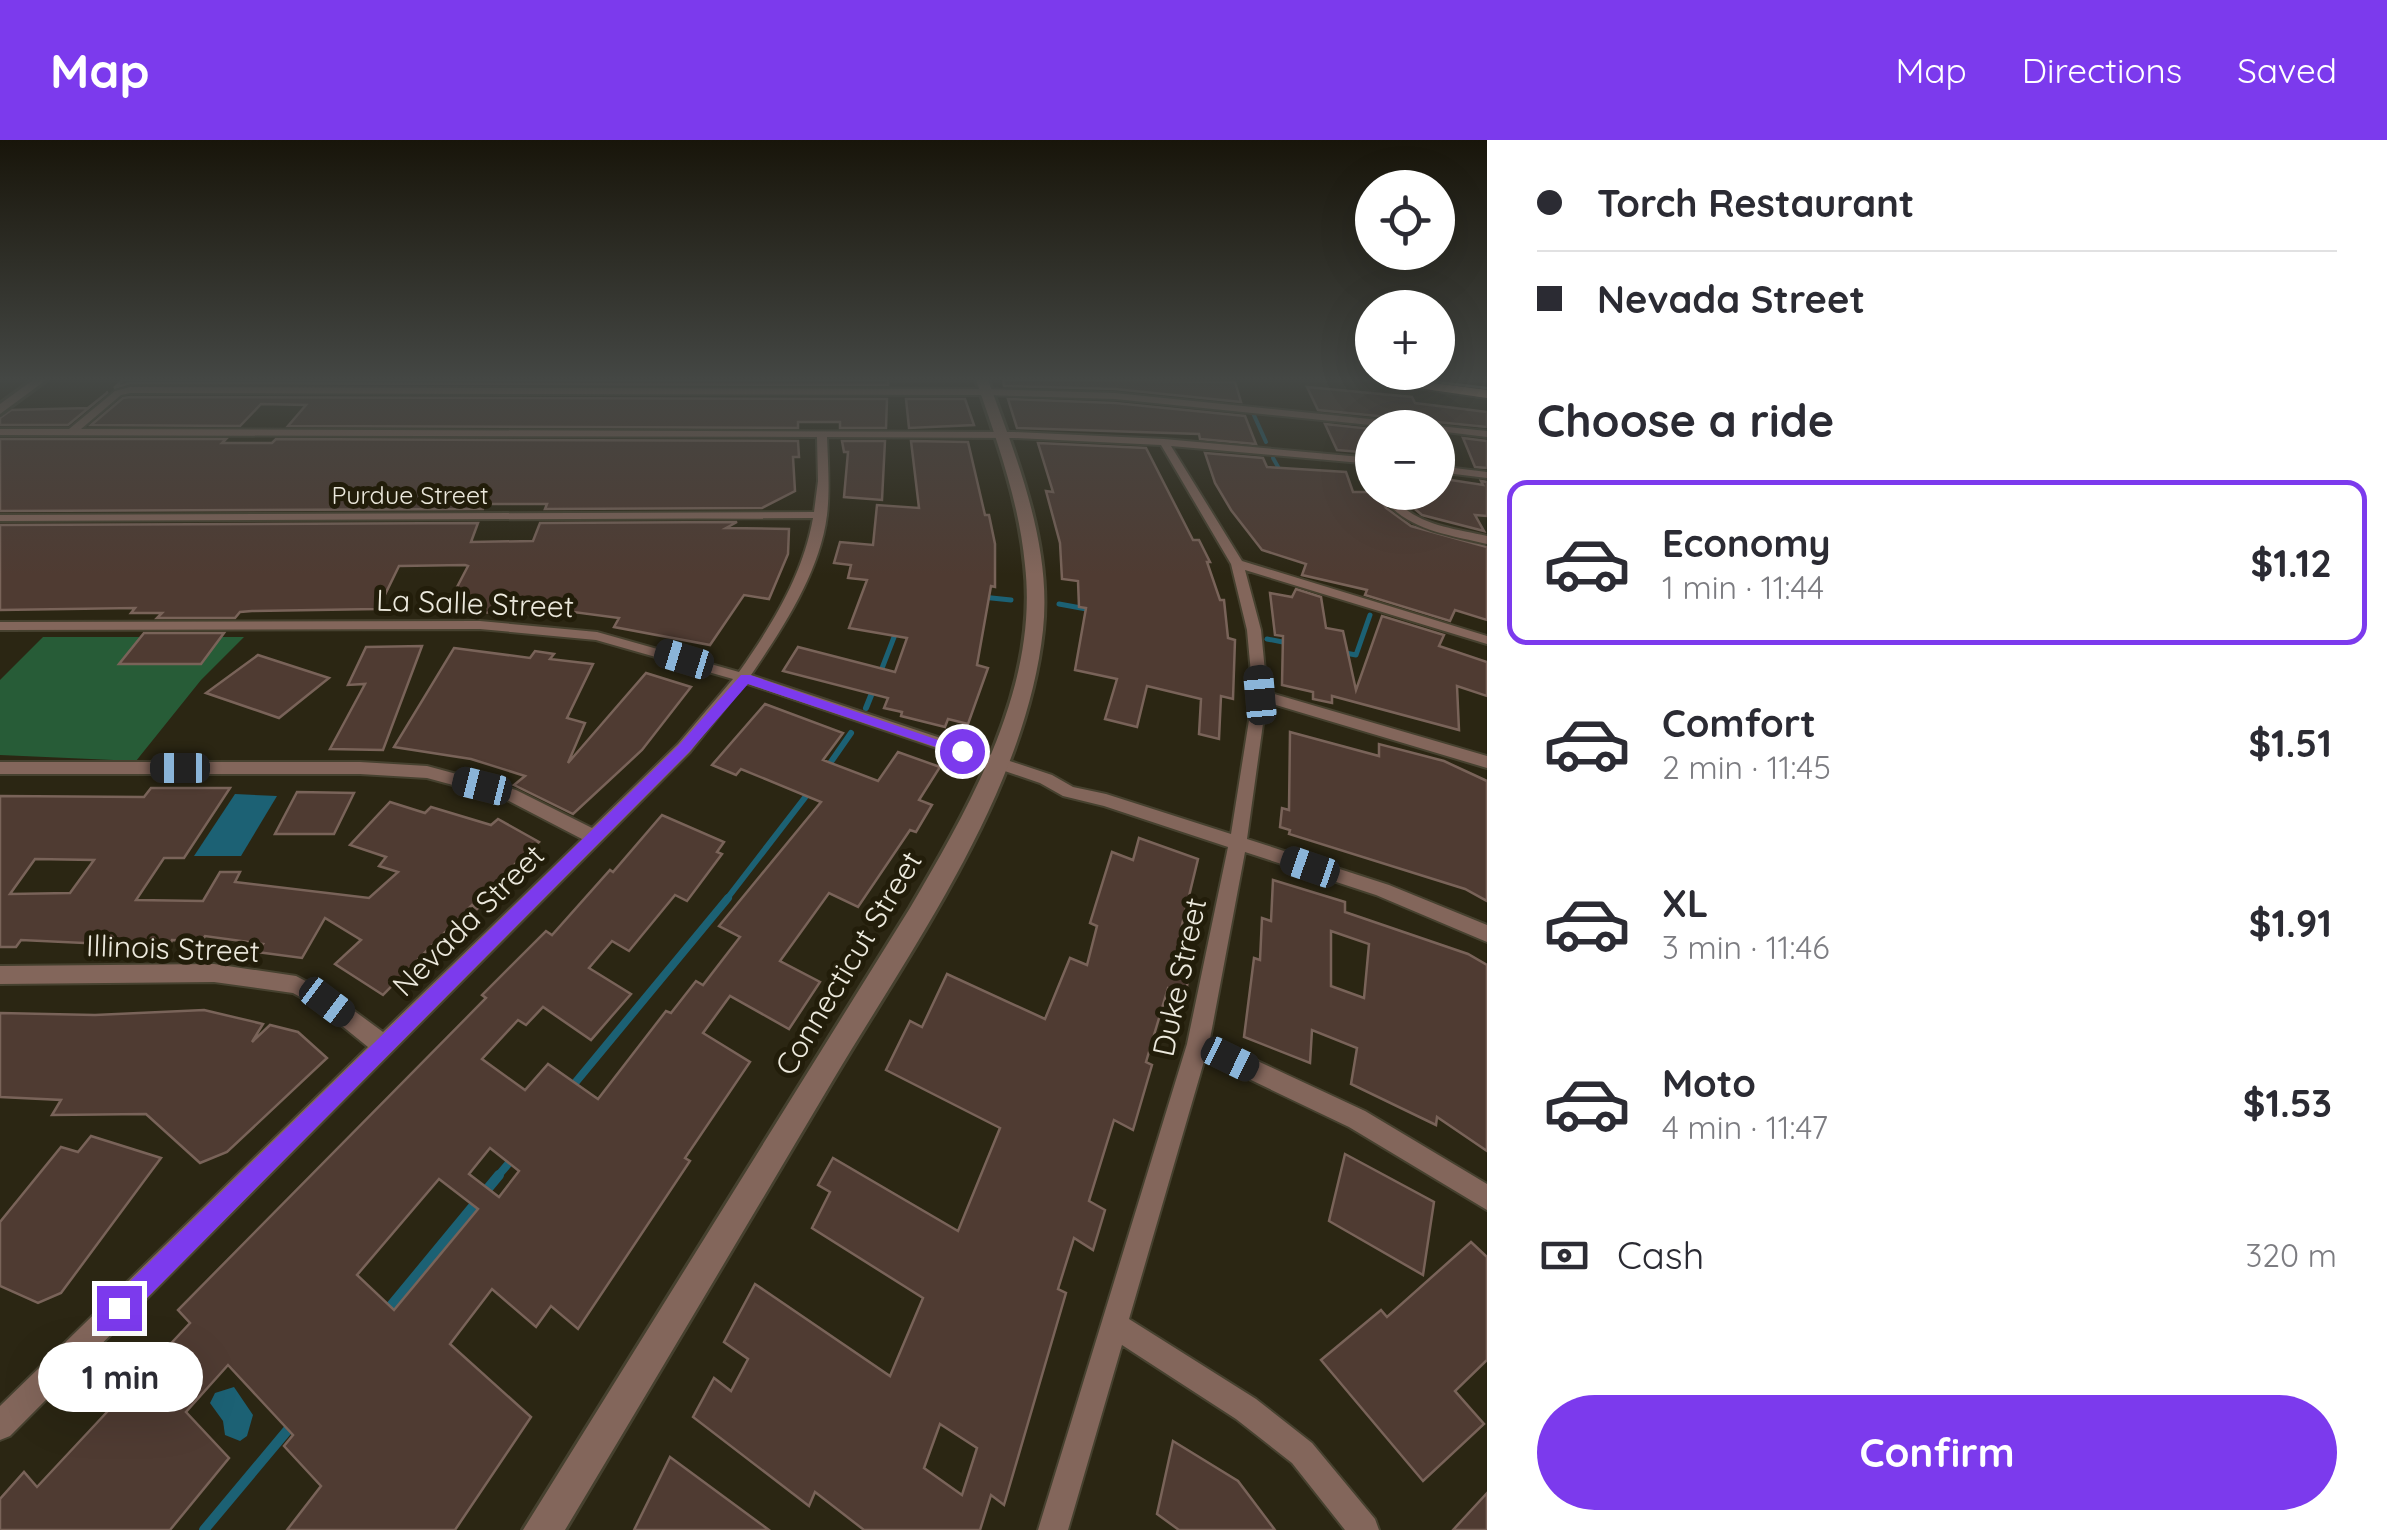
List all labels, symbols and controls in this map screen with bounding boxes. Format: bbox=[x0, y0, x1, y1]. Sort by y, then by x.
text: Map bbox=[50, 40, 150, 100]
text: Map bbox=[1895, 48, 1967, 92]
text: Directions bbox=[2022, 48, 2182, 92]
text: Saved bbox=[2237, 48, 2337, 92]
map controls bbox=[1355, 170, 1455, 510]
button: locate bbox=[1355, 170, 1455, 270]
text: Torch Restaurant bbox=[1597, 179, 1914, 227]
text: Nevada Street bbox=[1597, 275, 1865, 323]
button: + bbox=[1355, 290, 1455, 390]
text: Choose a ride bbox=[1537, 392, 1834, 448]
button: − bbox=[1355, 410, 1455, 510]
street label: Purdue Street bbox=[331, 479, 489, 510]
icon: car bbox=[1542, 518, 1632, 608]
text: Economy bbox=[1662, 519, 1831, 567]
text: $1.12 bbox=[2251, 539, 2332, 587]
text: 1 min · 11:44 bbox=[1662, 567, 1824, 607]
street label: La Salle Street bbox=[375, 581, 575, 625]
car bbox=[651, 636, 717, 682]
car bbox=[1242, 664, 1278, 726]
icon: car bbox=[1542, 698, 1632, 788]
text: Comfort bbox=[1662, 699, 1816, 747]
text: $1.51 bbox=[2248, 719, 2332, 767]
route start bbox=[940, 729, 985, 774]
text: 2 min · 11:45 bbox=[1662, 747, 1831, 787]
car bbox=[150, 753, 210, 783]
car bbox=[449, 764, 515, 808]
street label: Nevada Street bbox=[384, 836, 552, 1004]
car bbox=[1277, 843, 1343, 891]
street label: Connecticut Street bbox=[766, 844, 930, 1082]
icon: car bbox=[1542, 878, 1632, 968]
text: XL bbox=[1662, 879, 1708, 927]
street label: Duke Street bbox=[1144, 894, 1214, 1060]
text: $1.91 bbox=[2249, 899, 2332, 947]
street label: Illinois Street bbox=[85, 926, 261, 970]
text: 3 min · 11:46 bbox=[1662, 927, 1830, 967]
car bbox=[294, 972, 360, 1032]
car bbox=[1196, 1032, 1264, 1086]
icon: car bbox=[1542, 1058, 1632, 1148]
text: Moto bbox=[1662, 1059, 1756, 1107]
text: $1.53 bbox=[2243, 1079, 2332, 1127]
text: 4 min · 11:47 bbox=[1662, 1107, 1828, 1147]
icon: cash bbox=[1537, 1228, 1592, 1283]
text: Cash bbox=[1617, 1231, 1704, 1279]
text: 320 m bbox=[2246, 1235, 2337, 1275]
route end bbox=[97, 1286, 142, 1331]
callout: 1 min bbox=[36, 1343, 202, 1413]
text: 1 min bbox=[82, 1357, 159, 1397]
button: Confirm bbox=[1537, 1395, 2337, 1510]

